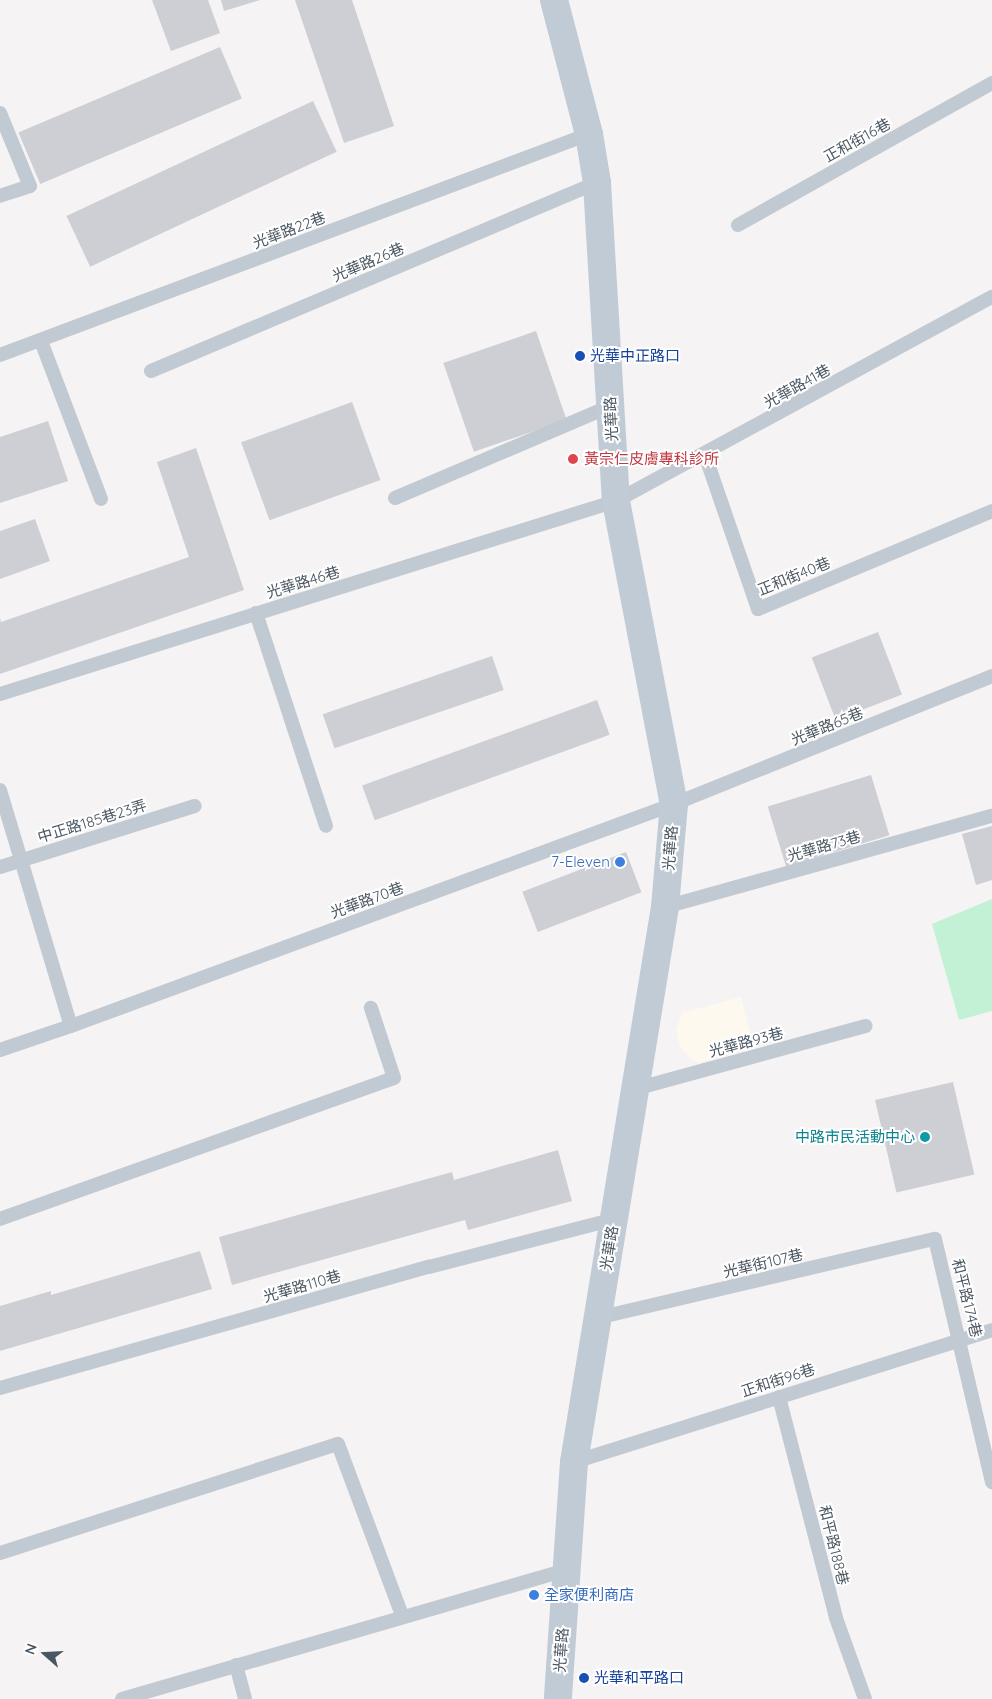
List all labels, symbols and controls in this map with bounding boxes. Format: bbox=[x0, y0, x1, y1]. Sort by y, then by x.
street label: 正和街16巷 bbox=[820, 114, 894, 166]
street label: 光華路22巷 bbox=[250, 208, 328, 252]
street label: 光華路26巷 bbox=[329, 239, 407, 285]
place label: 光華中正路口 bbox=[590, 347, 680, 365]
marker: 光華中正路口 bbox=[574, 350, 586, 362]
street label: 光華路41巷 bbox=[761, 360, 833, 412]
street label: 光華路 bbox=[601, 396, 621, 442]
place label: 黃宗仁皮膚專科診所 bbox=[584, 450, 719, 468]
marker: 黃宗仁皮膚專科診所 bbox=[566, 452, 580, 466]
street label: 正和街40巷 bbox=[755, 553, 833, 599]
street label: 光華路46巷 bbox=[264, 562, 342, 602]
street label: 光華路65巷 bbox=[788, 703, 866, 749]
street label: 中正路185巷23弄 bbox=[35, 796, 149, 846]
street label: 光華路 bbox=[659, 825, 681, 871]
street label: 光華路73巷 bbox=[785, 827, 863, 865]
place label: 7-Eleven bbox=[551, 853, 610, 871]
marker: 7-Eleven bbox=[614, 856, 626, 868]
street label: 光華路70巷 bbox=[328, 878, 406, 922]
street label: 光華路93巷 bbox=[707, 1023, 785, 1061]
place label: 中路市民活動中心 bbox=[795, 1128, 915, 1146]
marker: 中路市民活動中心 bbox=[919, 1131, 931, 1143]
street label: 光華路 bbox=[597, 1224, 621, 1272]
street label: 光華街107巷 bbox=[721, 1245, 805, 1281]
street label: 和平路174巷 bbox=[949, 1257, 985, 1339]
street label: 光華路110巷 bbox=[261, 1266, 343, 1306]
street label: 正和街96巷 bbox=[739, 1360, 817, 1400]
street label: 和平路188巷 bbox=[815, 1503, 853, 1587]
place label: 全家便利商店 bbox=[544, 1586, 634, 1604]
marker: 全家便利商店 bbox=[528, 1589, 540, 1601]
street label: 光華路 bbox=[550, 1627, 572, 1673]
north arrow bbox=[20, 1629, 70, 1679]
text: N bbox=[21, 1641, 41, 1657]
place label: 光華和平路口 bbox=[594, 1669, 684, 1687]
marker: 光華和平路口 bbox=[578, 1672, 590, 1684]

